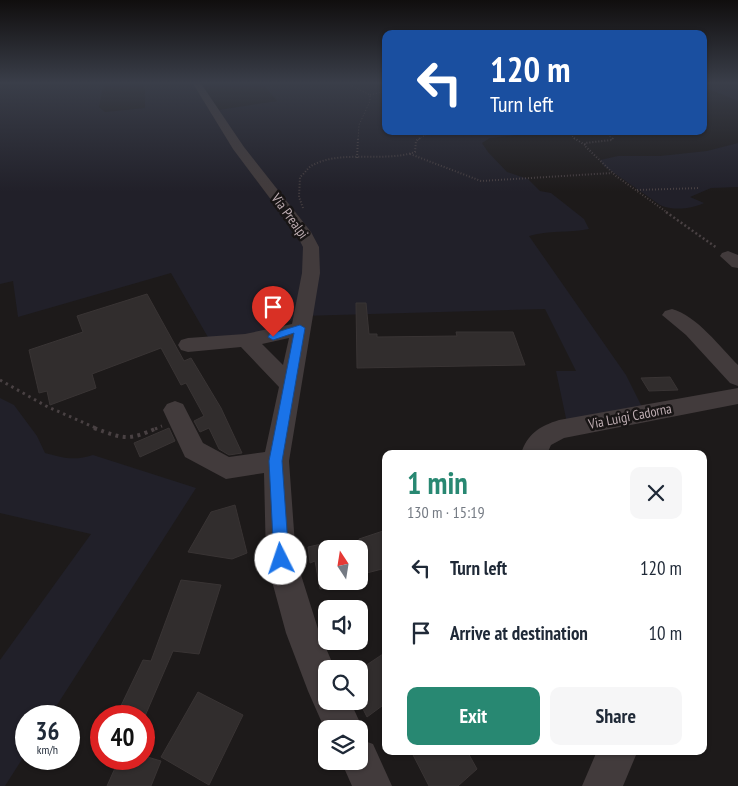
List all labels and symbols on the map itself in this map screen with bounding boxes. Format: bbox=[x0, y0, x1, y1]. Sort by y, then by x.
street label: Via Prealpi bbox=[267, 189, 312, 242]
pin bbox=[252, 286, 294, 337]
street label: Via Luigi Cadorna bbox=[586, 399, 673, 433]
position arrow bbox=[254, 532, 306, 584]
north arrow bbox=[318, 540, 368, 590]
speed limit sign: 40 bbox=[90, 705, 155, 770]

